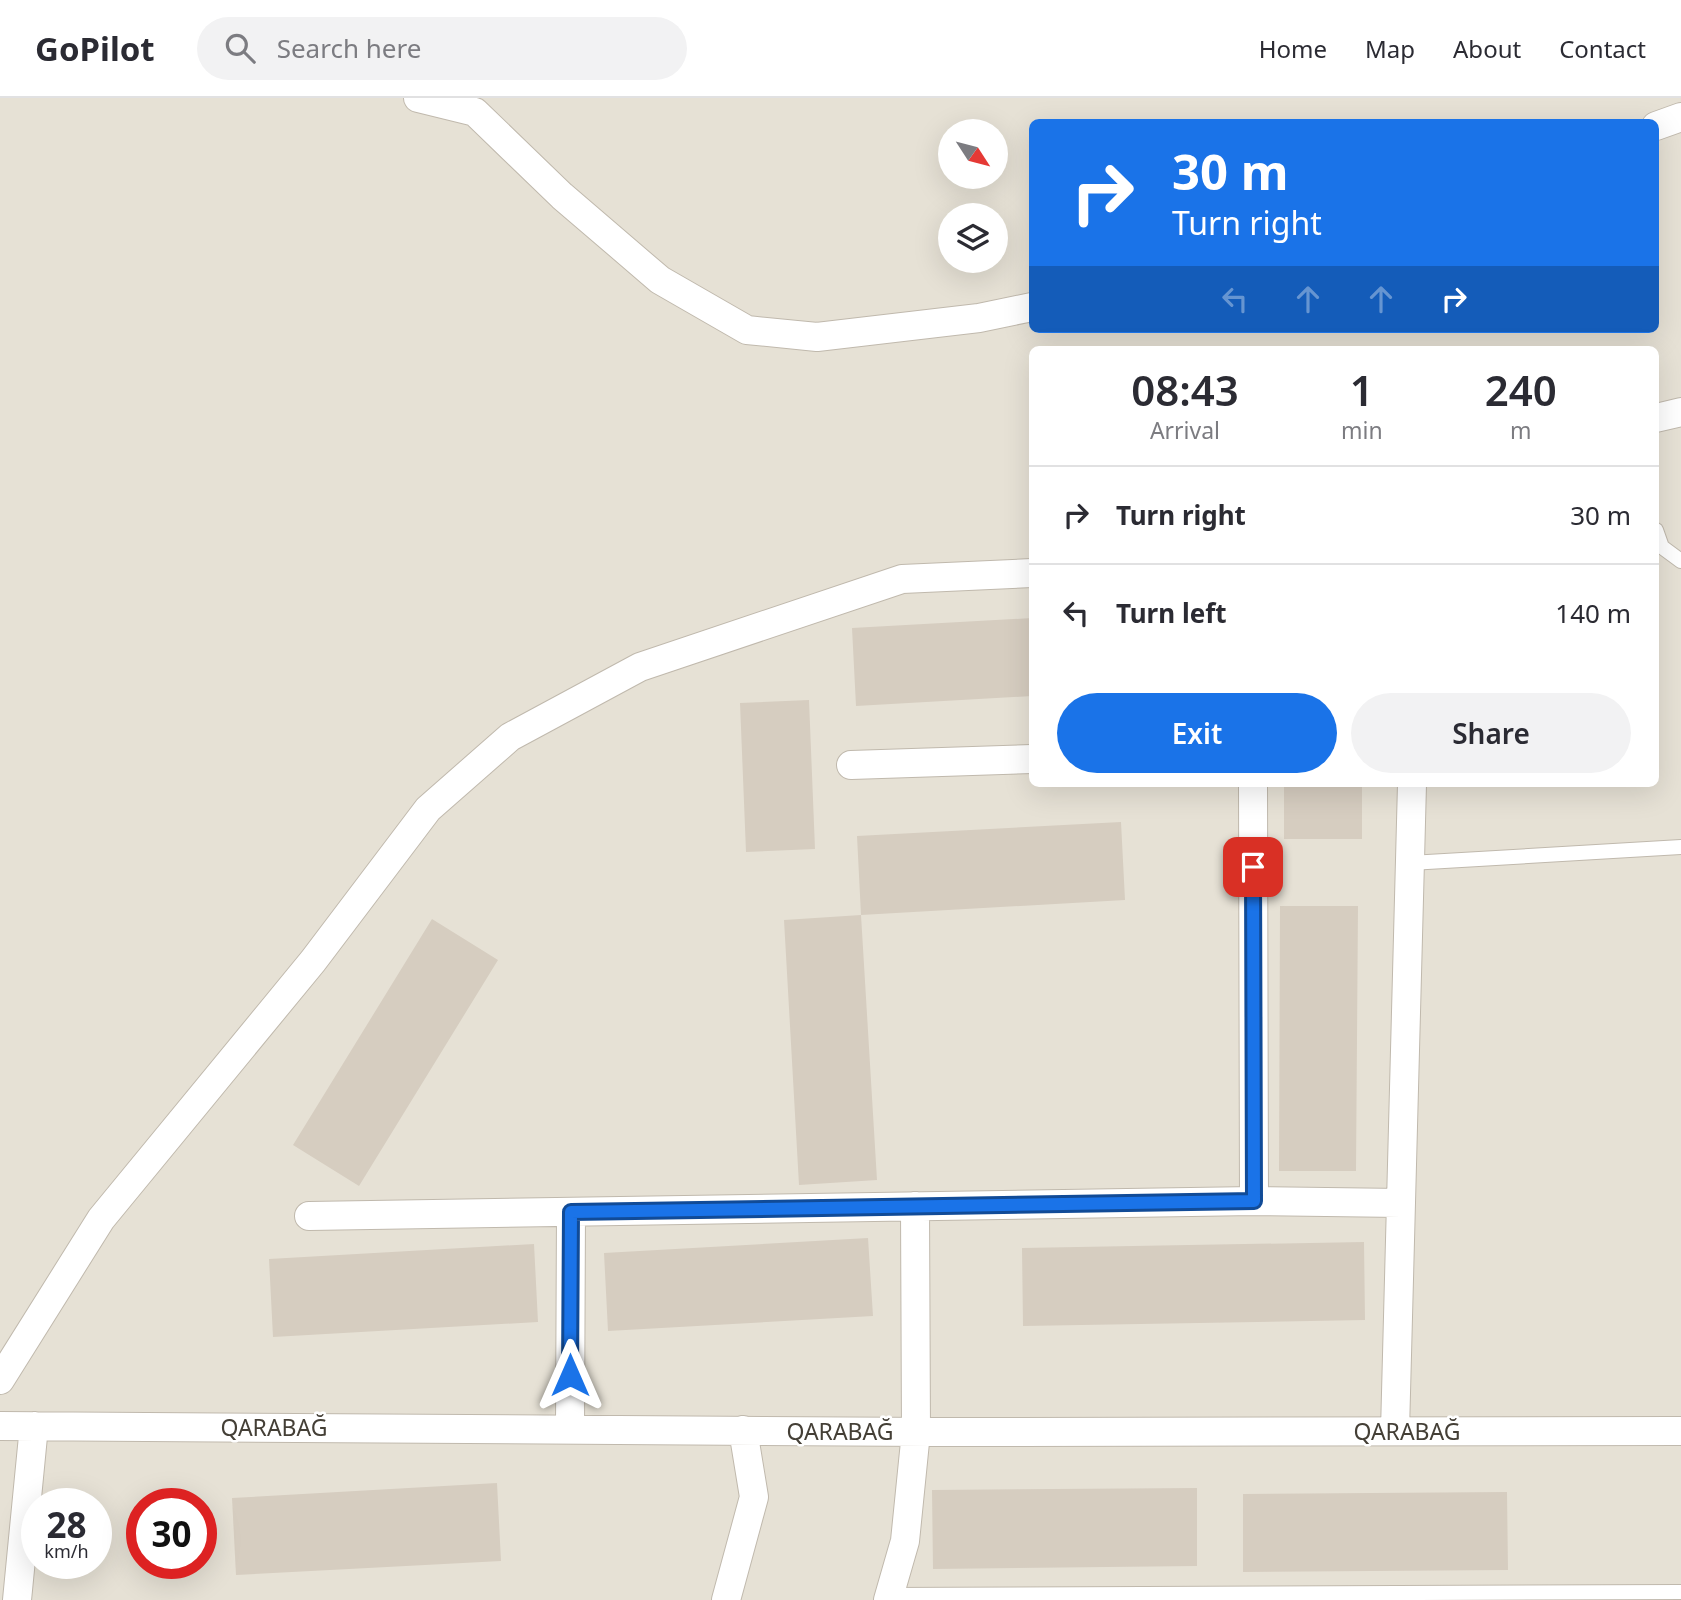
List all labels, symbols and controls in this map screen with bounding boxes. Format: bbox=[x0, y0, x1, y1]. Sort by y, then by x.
search box bbox=[197, 17, 687, 80]
text: GoPilot bbox=[35, 26, 155, 71]
icon: search bbox=[221, 29, 259, 67]
text: Search here bbox=[277, 30, 421, 66]
text: Home bbox=[1259, 32, 1327, 65]
text: Map bbox=[1365, 32, 1415, 65]
text: About bbox=[1453, 32, 1521, 65]
text: Contact bbox=[1559, 32, 1646, 65]
north arrow bbox=[938, 119, 1008, 189]
map controls bbox=[938, 119, 1008, 273]
text: 30 m bbox=[1172, 138, 1289, 204]
icon: right bbox=[1057, 147, 1148, 238]
text: Turn right bbox=[1172, 201, 1322, 244]
button: layers bbox=[938, 203, 1008, 273]
icon: left bbox=[1216, 280, 1254, 318]
icon: ahead bbox=[1289, 280, 1327, 318]
icon: ahead bbox=[1362, 280, 1400, 318]
icon: right bbox=[1435, 280, 1473, 318]
text: 08:43 bbox=[1131, 361, 1239, 418]
text: 1 bbox=[1350, 361, 1374, 418]
text: 240 bbox=[1485, 361, 1557, 418]
text: Arrival bbox=[1150, 414, 1220, 446]
text: min bbox=[1341, 414, 1383, 446]
text: m bbox=[1510, 414, 1532, 446]
icon: right bbox=[1057, 496, 1095, 534]
text: Turn right bbox=[1116, 497, 1246, 533]
text: 30 m bbox=[1570, 497, 1631, 533]
icon: left bbox=[1057, 594, 1095, 632]
text: Turn left bbox=[1116, 595, 1227, 631]
text: 140 m bbox=[1555, 595, 1631, 631]
button: Exit bbox=[1057, 693, 1337, 773]
button: Share bbox=[1351, 693, 1631, 773]
pin bbox=[1223, 837, 1283, 897]
icon: arrive bbox=[1234, 848, 1272, 886]
position arrow bbox=[533, 1338, 607, 1412]
street label: QARABAĞ bbox=[220, 1411, 328, 1443]
street label: QARABAĞ bbox=[786, 1415, 894, 1447]
street label: QARABAĞ bbox=[1353, 1415, 1461, 1447]
speed limit sign: 30 bbox=[126, 1488, 217, 1579]
text: 28 bbox=[46, 1501, 87, 1548]
text: km/h bbox=[44, 1539, 89, 1563]

